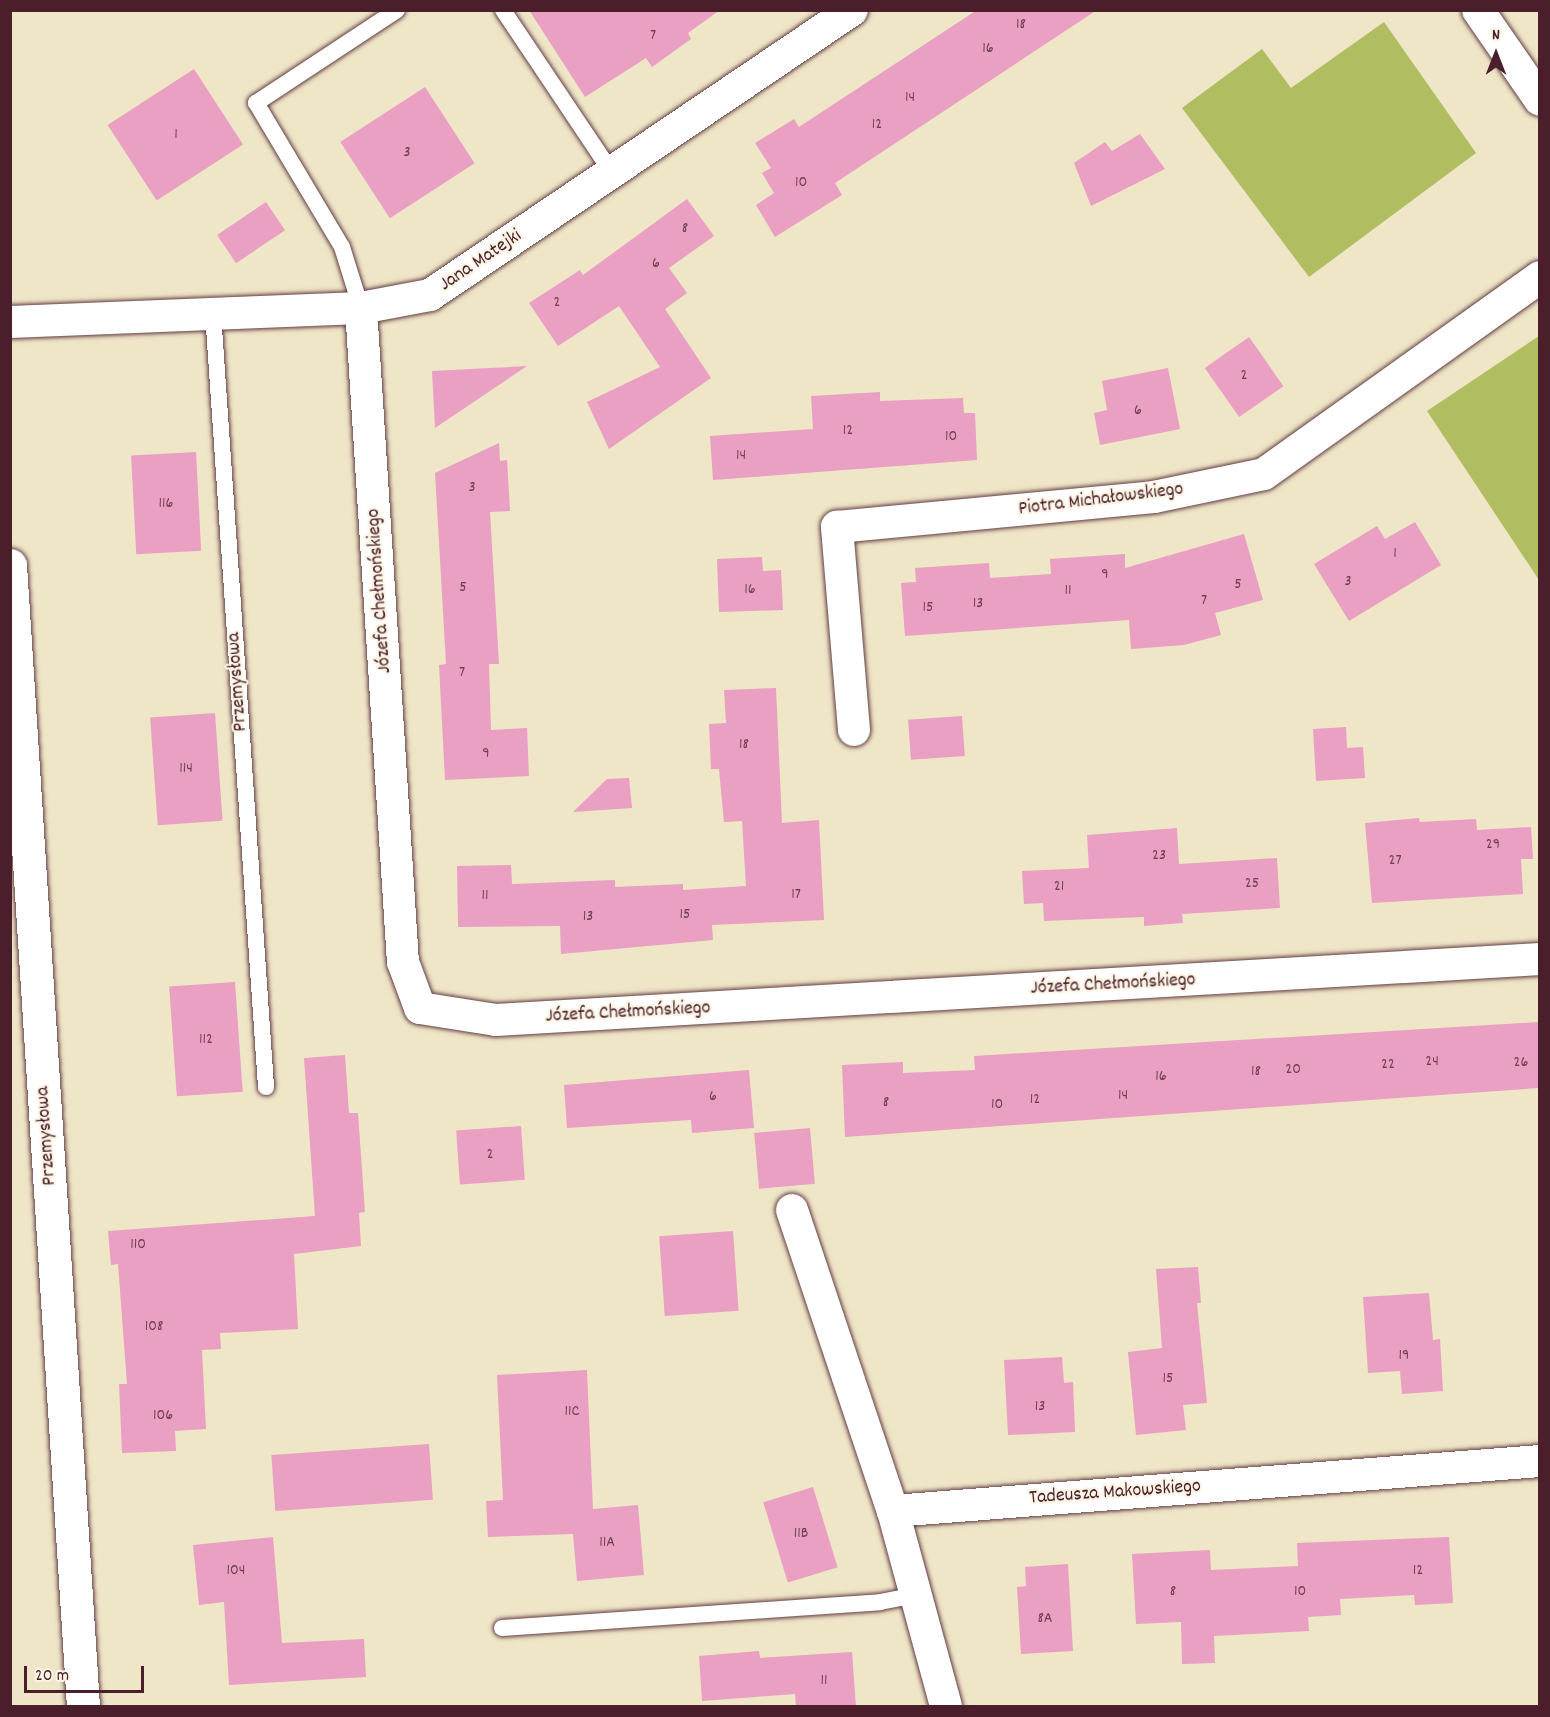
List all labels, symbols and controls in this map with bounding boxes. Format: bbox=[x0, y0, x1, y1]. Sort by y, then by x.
house number: 18 bbox=[1016, 15, 1026, 35]
north arrow bbox=[1466, 24, 1526, 84]
text: N bbox=[1492, 24, 1500, 47]
house number: 7 bbox=[650, 26, 656, 46]
house number: 16 bbox=[982, 39, 994, 59]
house number: 14 bbox=[905, 88, 915, 108]
house number: 12 bbox=[872, 115, 882, 135]
house number: 1 bbox=[174, 125, 178, 145]
house number: 3 bbox=[403, 143, 411, 163]
house number: 10 bbox=[795, 173, 807, 193]
house number: 8 bbox=[682, 219, 688, 239]
street label: Jana Matejki bbox=[435, 225, 527, 297]
house number: 6 bbox=[652, 254, 660, 274]
house number: 2 bbox=[554, 293, 560, 313]
house number: 2 bbox=[1241, 366, 1247, 386]
house number: 6 bbox=[1134, 401, 1142, 421]
house number: 12 bbox=[843, 421, 853, 441]
house number: 10 bbox=[945, 427, 957, 447]
house number: 14 bbox=[736, 446, 746, 466]
house number: 3 bbox=[468, 478, 476, 498]
street label: Piotra Michałowskiego bbox=[1017, 478, 1185, 522]
house number: 116 bbox=[159, 494, 173, 514]
street label: Józefa Chełmońskiego bbox=[362, 508, 398, 674]
house number: 1 bbox=[1393, 544, 1397, 564]
house number: 9 bbox=[1101, 565, 1109, 585]
house number: 3 bbox=[1344, 572, 1352, 592]
house number: 5 bbox=[1234, 575, 1242, 595]
house number: 5 bbox=[459, 578, 467, 598]
house number: 16 bbox=[744, 580, 756, 600]
house number: 11 bbox=[1064, 581, 1072, 601]
house number: 7 bbox=[1201, 591, 1207, 611]
house number: 13 bbox=[973, 594, 983, 614]
house number: 15 bbox=[923, 598, 933, 618]
street label: Przemysłowa bbox=[223, 632, 253, 732]
house number: 7 bbox=[459, 663, 465, 683]
house number: 18 bbox=[739, 735, 749, 755]
house number: 9 bbox=[482, 744, 490, 764]
house number: 114 bbox=[179, 759, 193, 779]
house number: 29 bbox=[1486, 835, 1500, 855]
house number: 23 bbox=[1152, 846, 1166, 866]
house number: 27 bbox=[1388, 851, 1402, 871]
house number: 25 bbox=[1245, 874, 1259, 894]
house number: 21 bbox=[1054, 877, 1064, 897]
house number: 17 bbox=[791, 885, 801, 905]
house number: 11 bbox=[481, 886, 489, 906]
house number: 15 bbox=[680, 905, 690, 925]
house number: 13 bbox=[583, 907, 593, 927]
street label: Józefa Chełmońskiego bbox=[1030, 969, 1196, 1001]
street label: Józefa Chełmońskiego bbox=[545, 997, 711, 1029]
house number: 112 bbox=[199, 1030, 213, 1050]
house number: 24 bbox=[1425, 1052, 1439, 1072]
house number: 26 bbox=[1514, 1053, 1528, 1073]
house number: 22 bbox=[1381, 1055, 1395, 1075]
house number: 20 bbox=[1285, 1060, 1301, 1080]
house number: 18 bbox=[1251, 1062, 1261, 1082]
house number: 16 bbox=[1155, 1067, 1167, 1087]
street label: Przemysłowa bbox=[32, 1086, 62, 1186]
house number: 14 bbox=[1118, 1086, 1128, 1106]
house number: 6 bbox=[709, 1087, 717, 1107]
house number: 12 bbox=[1030, 1090, 1040, 1110]
house number: 8 bbox=[883, 1093, 889, 1113]
house number: 10 bbox=[991, 1095, 1003, 1115]
house number: 2 bbox=[487, 1145, 493, 1165]
house number: 110 bbox=[130, 1235, 146, 1255]
house number: 108 bbox=[145, 1317, 163, 1337]
house number: 19 bbox=[1399, 1346, 1409, 1366]
house number: 15 bbox=[1163, 1369, 1173, 1389]
house number: 13 bbox=[1035, 1397, 1045, 1417]
house number: 11C bbox=[565, 1402, 579, 1422]
house number: 106 bbox=[153, 1406, 173, 1426]
street label: Tadeusza Makowskiego bbox=[1028, 1475, 1202, 1511]
house number: 11B bbox=[794, 1524, 808, 1544]
house number: 11A bbox=[599, 1533, 615, 1553]
house number: 104 bbox=[227, 1561, 245, 1581]
house number: 12 bbox=[1413, 1561, 1423, 1581]
house number: 8 bbox=[1170, 1582, 1176, 1602]
house number: 10 bbox=[1294, 1582, 1306, 1602]
house number: 8A bbox=[1037, 1609, 1053, 1629]
scale bar bbox=[27, 1654, 147, 1692]
text: 20 m bbox=[35, 1664, 69, 1689]
house number: 11 bbox=[820, 1671, 828, 1691]

